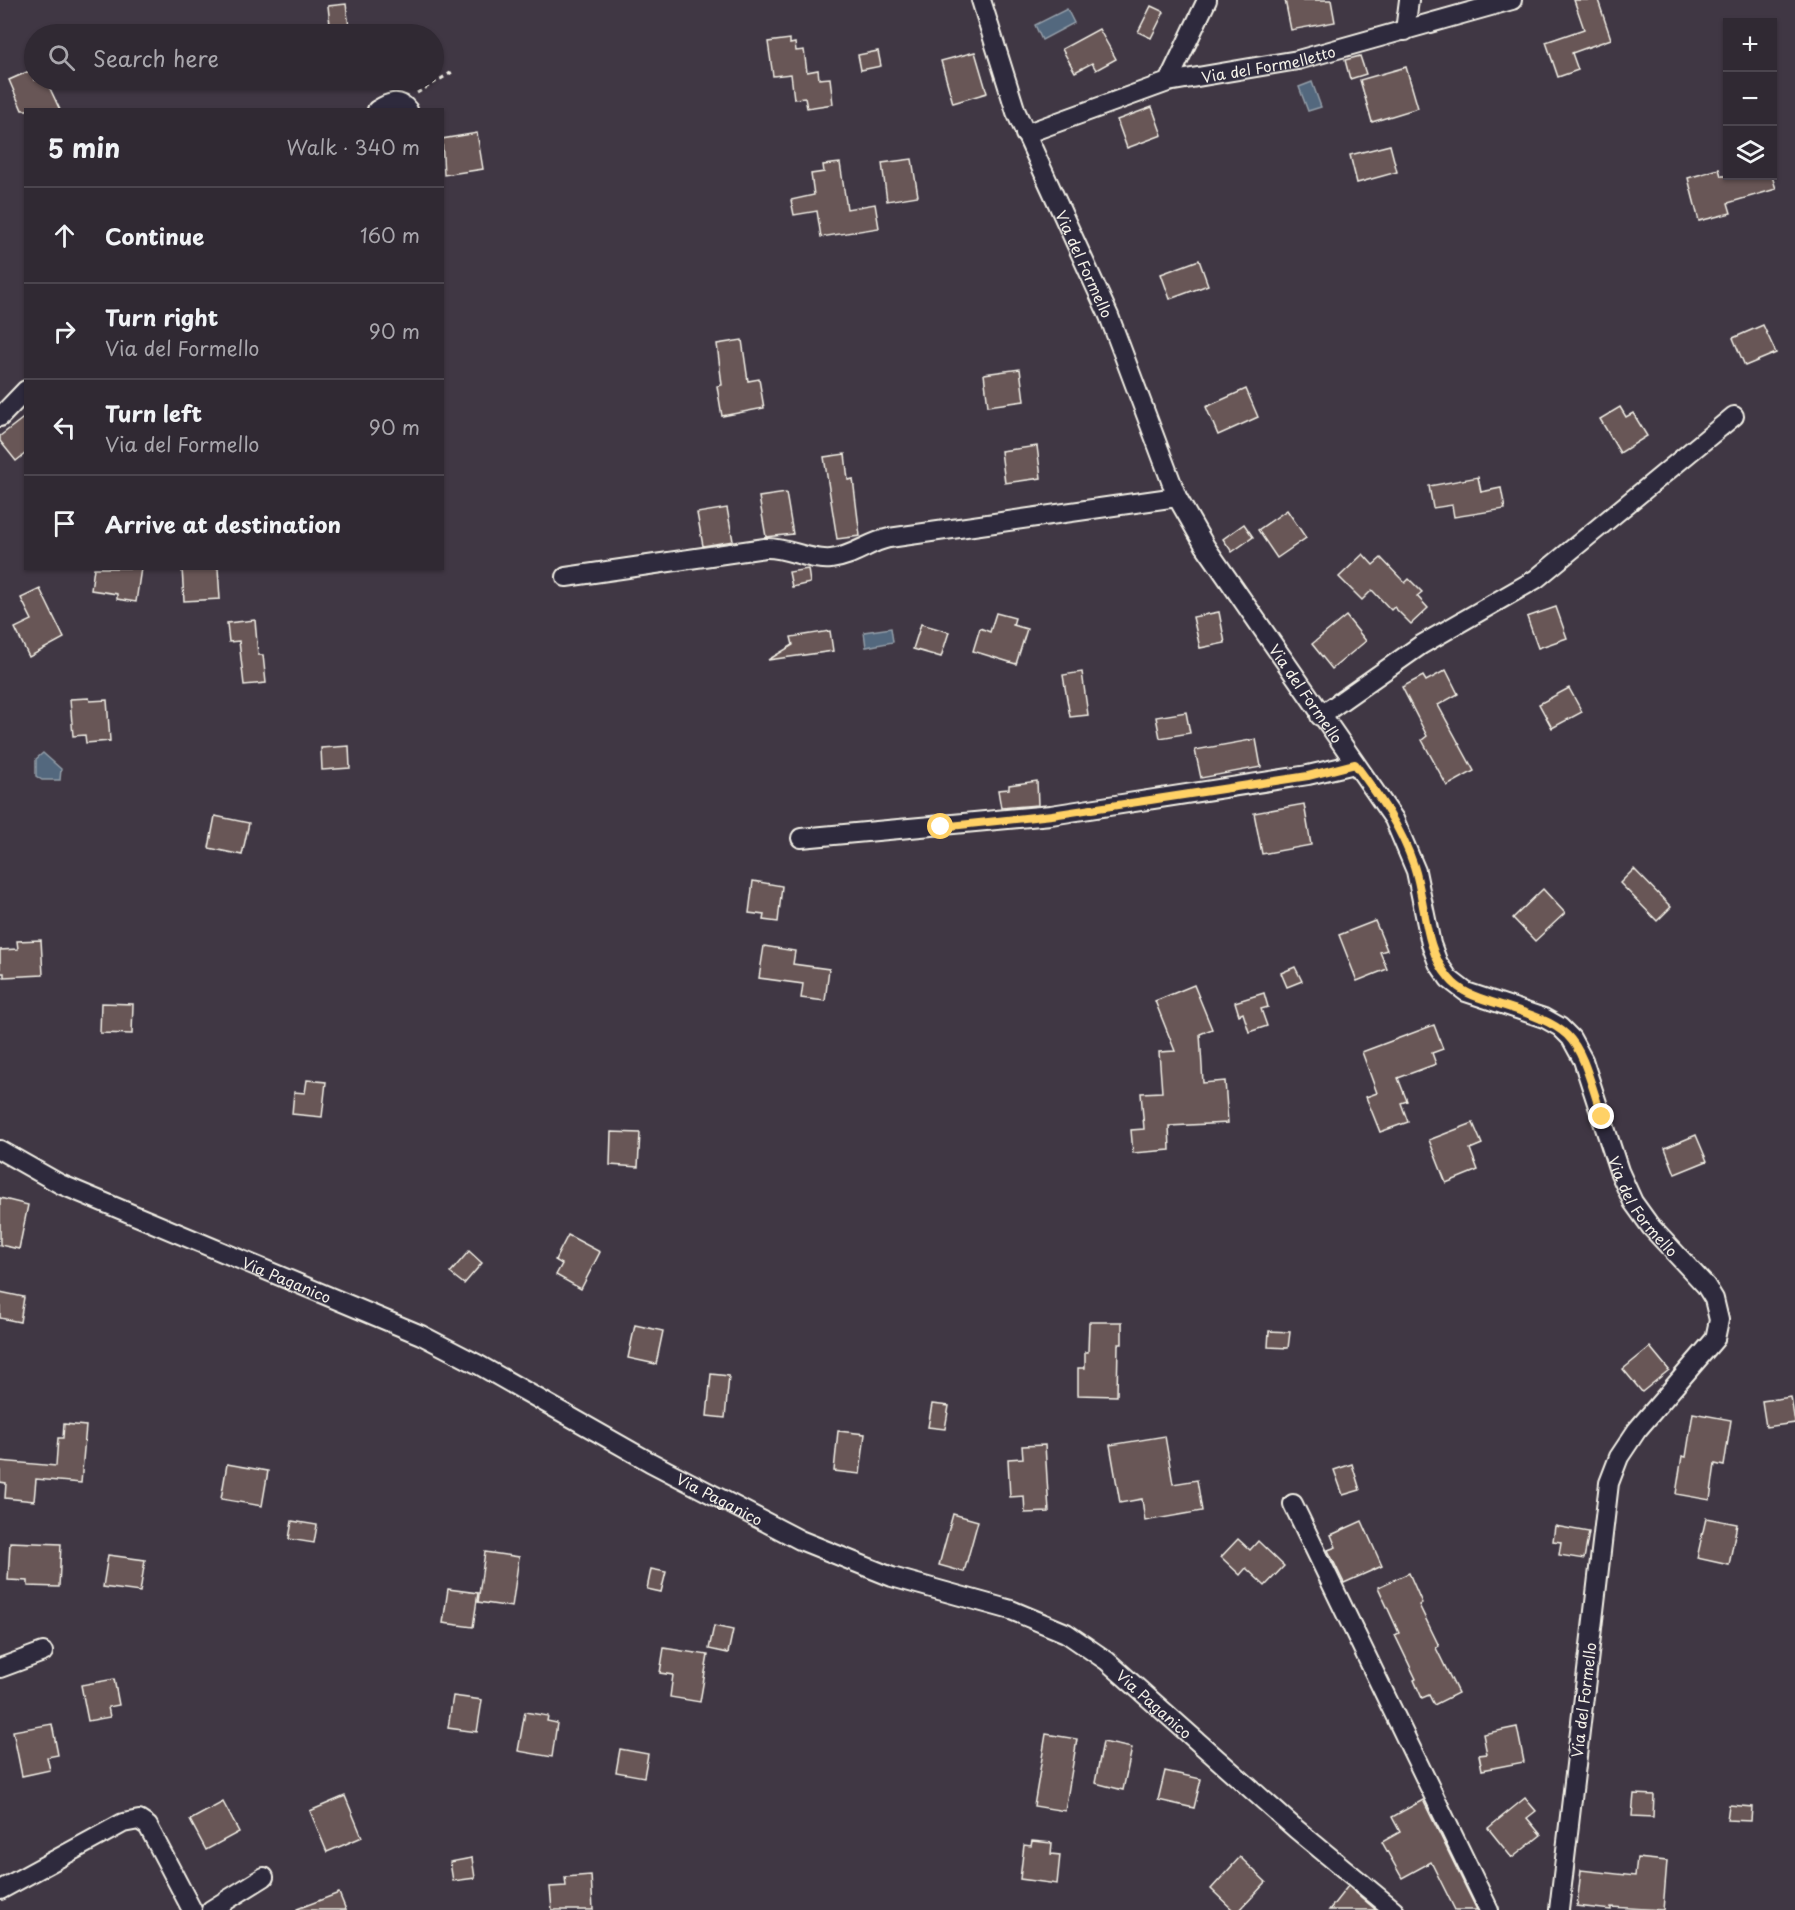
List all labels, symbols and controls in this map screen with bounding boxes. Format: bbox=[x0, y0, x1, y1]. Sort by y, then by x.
map controls bbox=[1723, 18, 1777, 180]
button: + bbox=[1723, 18, 1777, 72]
search box bbox=[24, 24, 444, 90]
street label: Via del Formelletto bbox=[1199, 39, 1338, 88]
icon: search bbox=[45, 41, 78, 74]
text: Search here bbox=[93, 41, 219, 74]
button: − bbox=[1723, 72, 1777, 126]
button: layers bbox=[1723, 126, 1777, 180]
text: 5 min bbox=[48, 128, 120, 167]
text: Walk · 340 m bbox=[287, 132, 420, 162]
street label: Via del Formello bbox=[1051, 206, 1120, 321]
icon: ahead bbox=[48, 219, 81, 252]
text: Continue bbox=[105, 219, 204, 252]
text: 160 m bbox=[360, 220, 420, 250]
text: Turn right bbox=[105, 300, 218, 333]
icon: right bbox=[48, 315, 81, 348]
text: 90 m bbox=[369, 316, 420, 346]
text: Via del Formello bbox=[105, 333, 259, 363]
text: Turn left bbox=[105, 396, 202, 429]
icon: left bbox=[48, 411, 81, 444]
text: 90 m bbox=[369, 412, 420, 442]
text: Via del Formello bbox=[105, 429, 259, 459]
icon: arrive bbox=[48, 507, 81, 540]
text: Arrive at destination bbox=[105, 507, 341, 540]
street label: Via del Formello bbox=[1264, 639, 1349, 747]
route start bbox=[927, 813, 953, 839]
route end bbox=[1588, 1103, 1614, 1129]
street label: Via del Formello bbox=[1603, 1153, 1684, 1261]
street label: Via Paganico bbox=[239, 1250, 335, 1308]
street label: Via Paganico bbox=[673, 1466, 767, 1530]
street label: Via del Formello bbox=[1565, 1641, 1601, 1759]
street label: Via Paganico bbox=[1112, 1663, 1198, 1743]

